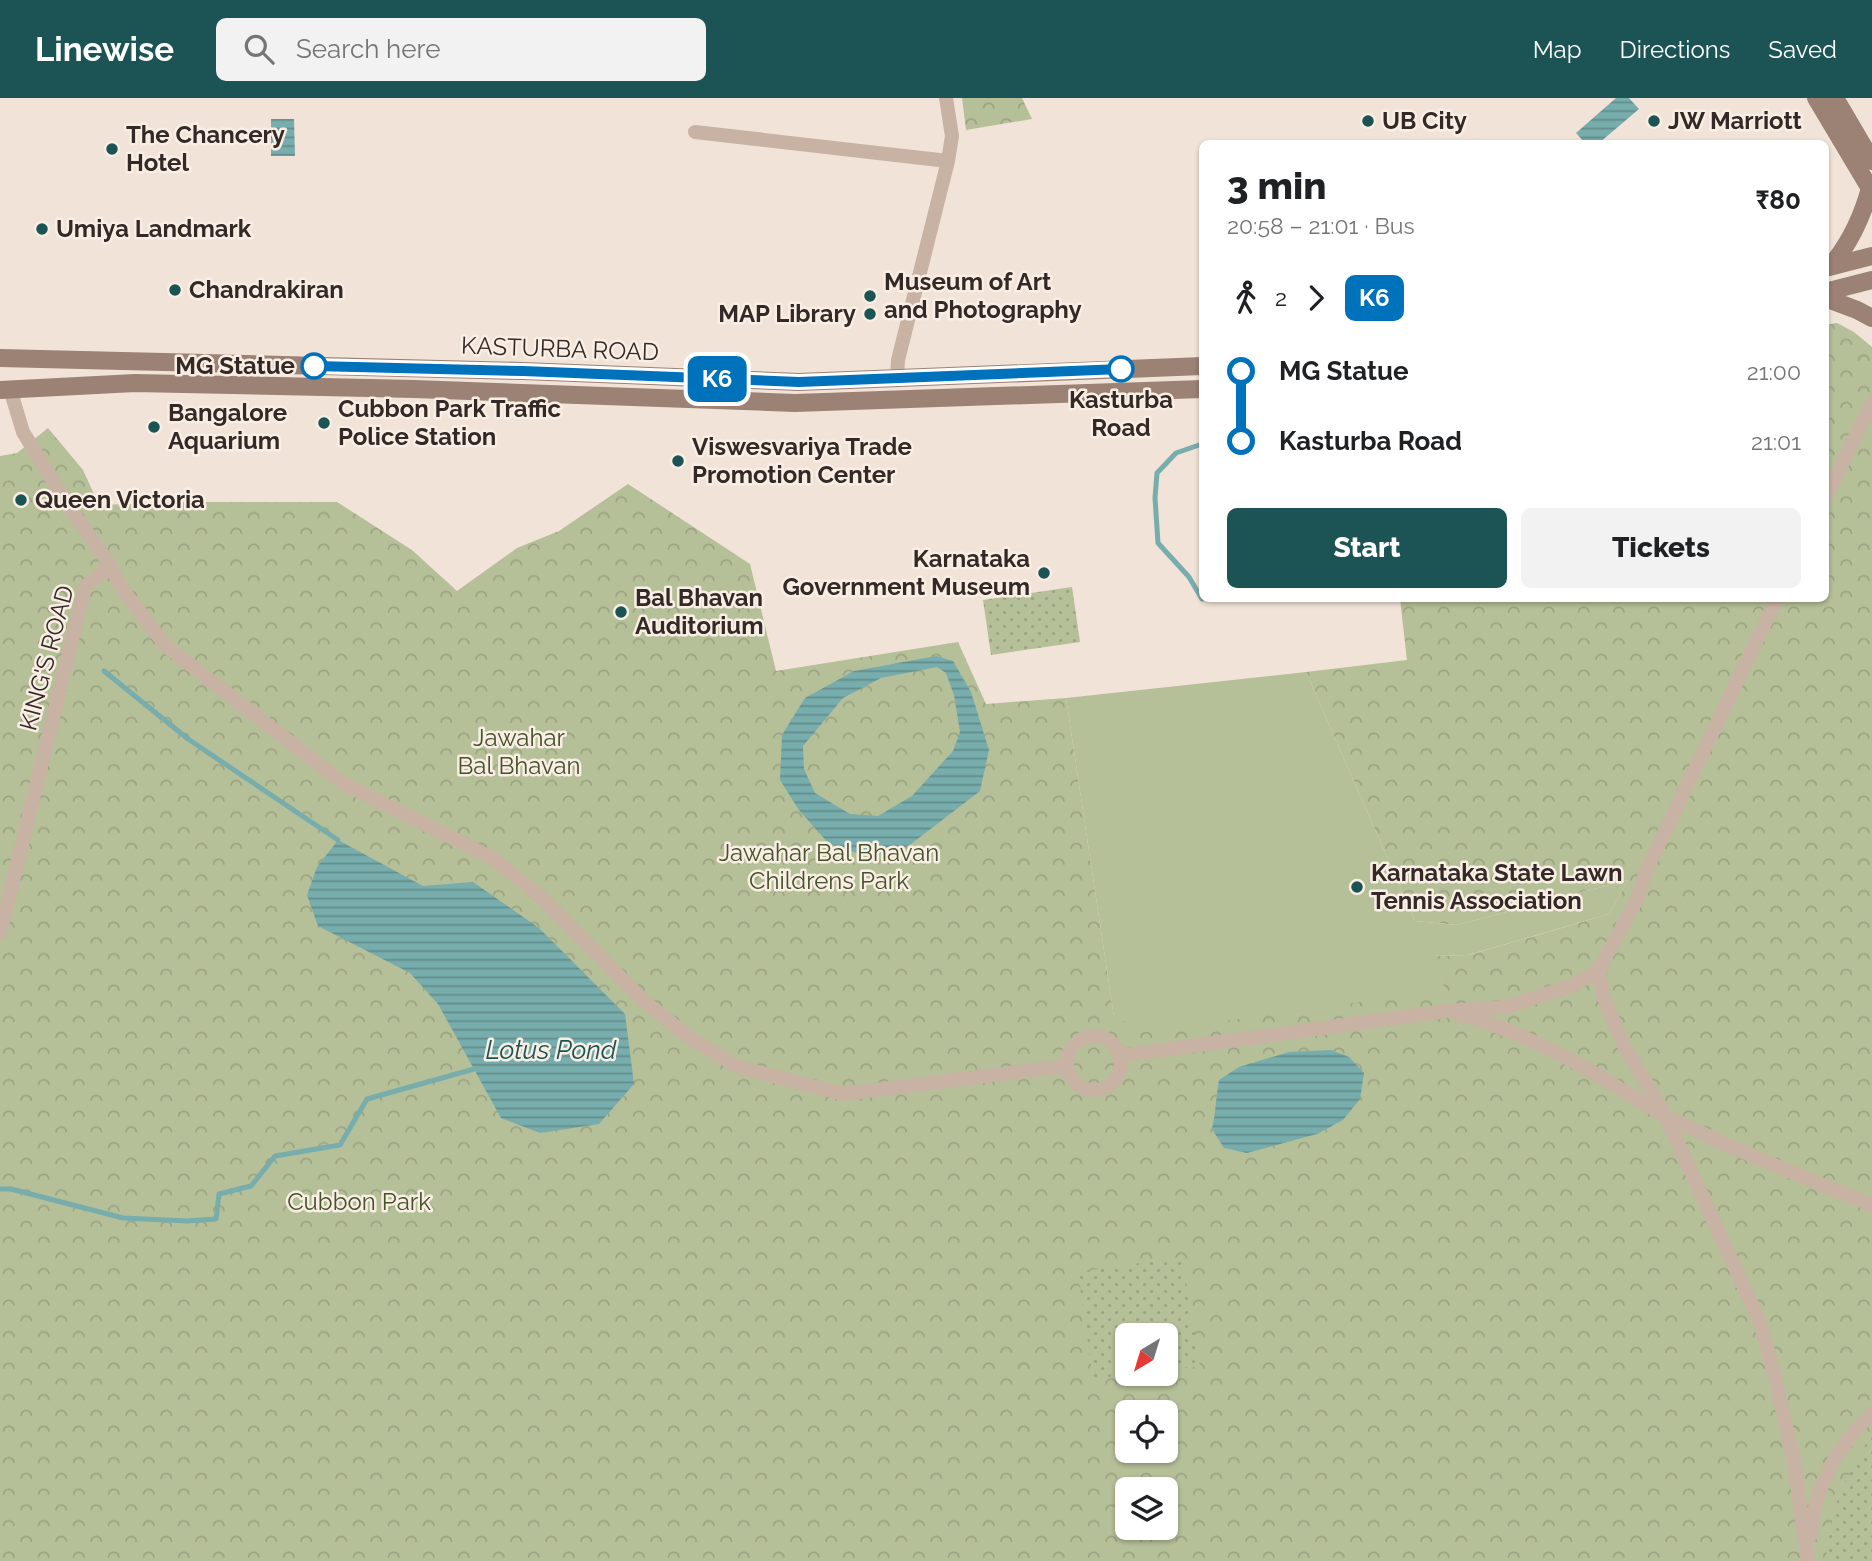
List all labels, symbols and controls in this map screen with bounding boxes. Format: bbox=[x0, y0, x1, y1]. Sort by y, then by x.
search box bbox=[216, 18, 706, 81]
text: Linewise bbox=[35, 30, 174, 69]
icon: search bbox=[240, 30, 278, 68]
text: Search here bbox=[296, 34, 440, 64]
text: Map bbox=[1533, 35, 1582, 64]
text: Directions bbox=[1620, 35, 1730, 64]
text: Saved bbox=[1768, 35, 1837, 64]
place label: UB City bbox=[1382, 106, 1467, 135]
place label: JW Marriott bbox=[1668, 106, 1802, 135]
marker: UB City bbox=[1360, 113, 1376, 129]
marker: JW Marriott bbox=[1646, 113, 1662, 129]
place label: The Chancery Hotel bbox=[126, 120, 285, 177]
marker: The Chancery Hotel bbox=[104, 141, 120, 157]
text: 3 min bbox=[1227, 163, 1327, 208]
text: ₹80 bbox=[1755, 185, 1801, 215]
text: 20:58 – 21:01 · Bus bbox=[1227, 212, 1415, 239]
place label: Umiya Landmark bbox=[56, 214, 252, 243]
marker: Umiya Landmark bbox=[34, 221, 50, 237]
place label: Museum of Art and Photography bbox=[884, 267, 1082, 324]
place label: Chandrakiran bbox=[189, 275, 344, 304]
icon: walk bbox=[1227, 279, 1265, 317]
icon: forward bbox=[1297, 279, 1335, 317]
marker: Chandrakiran bbox=[167, 282, 183, 298]
text: K6 bbox=[1359, 283, 1390, 312]
text: 2 bbox=[1275, 284, 1287, 311]
marker: Museum of Art and Photography bbox=[862, 288, 878, 304]
place label: MAP Library bbox=[718, 299, 856, 328]
marker: MAP Library bbox=[862, 306, 878, 322]
street label: KASTURBA ROAD bbox=[461, 331, 659, 366]
place label: MG Statue bbox=[175, 351, 295, 380]
marker: MG Statue bbox=[301, 353, 327, 379]
line badge: K6 bbox=[686, 356, 748, 402]
marker: Kasturba Road bbox=[1108, 356, 1134, 382]
text: MG Statue bbox=[1279, 356, 1409, 386]
text: 21:00 bbox=[1747, 358, 1801, 385]
text: K6 bbox=[702, 364, 732, 393]
place label: Kasturba Road bbox=[1069, 385, 1173, 442]
place label: Cubbon Park Traffic Police Station bbox=[338, 394, 561, 451]
place label: Bangalore Aquarium bbox=[168, 398, 287, 455]
marker: Cubbon Park Traffic Police Station bbox=[316, 415, 332, 431]
marker: Bangalore Aquarium bbox=[146, 419, 162, 435]
text: Kasturba Road bbox=[1279, 426, 1462, 456]
text: 21:01 bbox=[1751, 428, 1801, 455]
place label: Viswesvariya Trade Promotion Center bbox=[692, 432, 912, 489]
marker: Viswesvariya Trade Promotion Center bbox=[670, 453, 686, 469]
place label: Queen Victoria bbox=[35, 485, 205, 514]
marker: Queen Victoria bbox=[13, 492, 29, 508]
button: Start bbox=[1227, 508, 1507, 588]
button: Tickets bbox=[1521, 508, 1801, 588]
place label: Karnataka Government Museum bbox=[782, 544, 1030, 601]
marker: Karnataka Government Museum bbox=[1036, 565, 1052, 581]
street label: KING'S ROAD bbox=[13, 582, 80, 734]
place label: Bal Bhavan Auditorium bbox=[635, 583, 764, 640]
marker: Bal Bhavan Auditorium bbox=[613, 604, 629, 620]
park label: Jawahar Bal Bhavan bbox=[457, 723, 581, 780]
park label: Jawahar Bal Bhavan Childrens Park bbox=[719, 838, 939, 895]
place label: Karnataka State Lawn Tennis Association bbox=[1371, 858, 1622, 915]
marker: Karnataka State Lawn Tennis Association bbox=[1349, 879, 1365, 895]
water label: Lotus Pond bbox=[486, 1035, 617, 1065]
park label: Cubbon Park bbox=[287, 1187, 431, 1216]
north arrow bbox=[1115, 1323, 1178, 1386]
map controls bbox=[1115, 1323, 1178, 1540]
button: locate bbox=[1115, 1400, 1178, 1463]
button: layers bbox=[1115, 1477, 1178, 1540]

